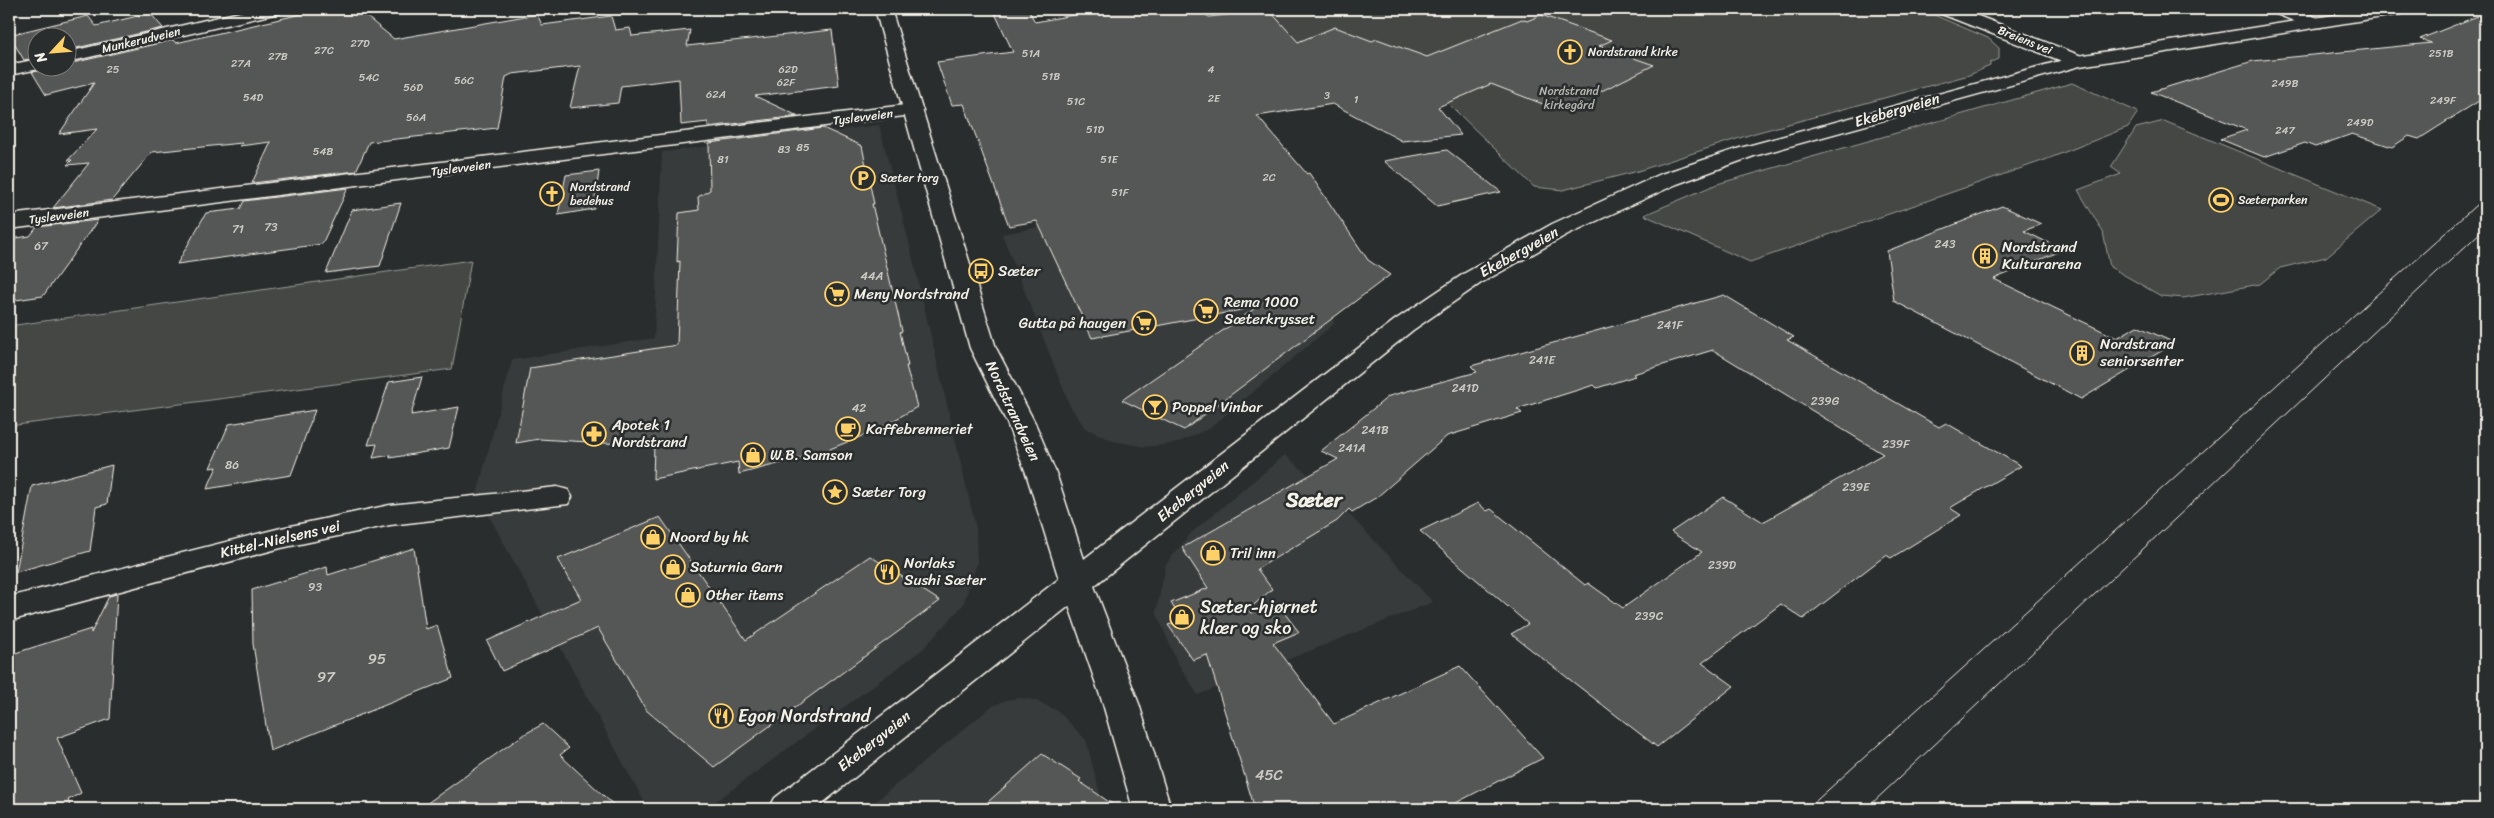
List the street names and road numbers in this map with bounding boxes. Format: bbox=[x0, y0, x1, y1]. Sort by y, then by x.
street label: Breiens vei bbox=[1994, 19, 2056, 61]
street label: Munkerudveien bbox=[99, 20, 183, 60]
street label: Ekebergveien bbox=[1851, 85, 1943, 135]
street label: Tyslevveien bbox=[832, 102, 895, 132]
street label: Tyslevveien bbox=[430, 153, 493, 183]
street label: Tyslevveien bbox=[28, 201, 91, 231]
street label: Ekebergveien bbox=[1474, 219, 1564, 285]
street label: Nordstrandveien bbox=[978, 356, 1048, 466]
street label: Ekebergveien bbox=[1151, 453, 1235, 529]
street label: Kittel-Nielsens vei bbox=[217, 512, 343, 565]
street label: Ekebergveien bbox=[831, 704, 917, 778]

